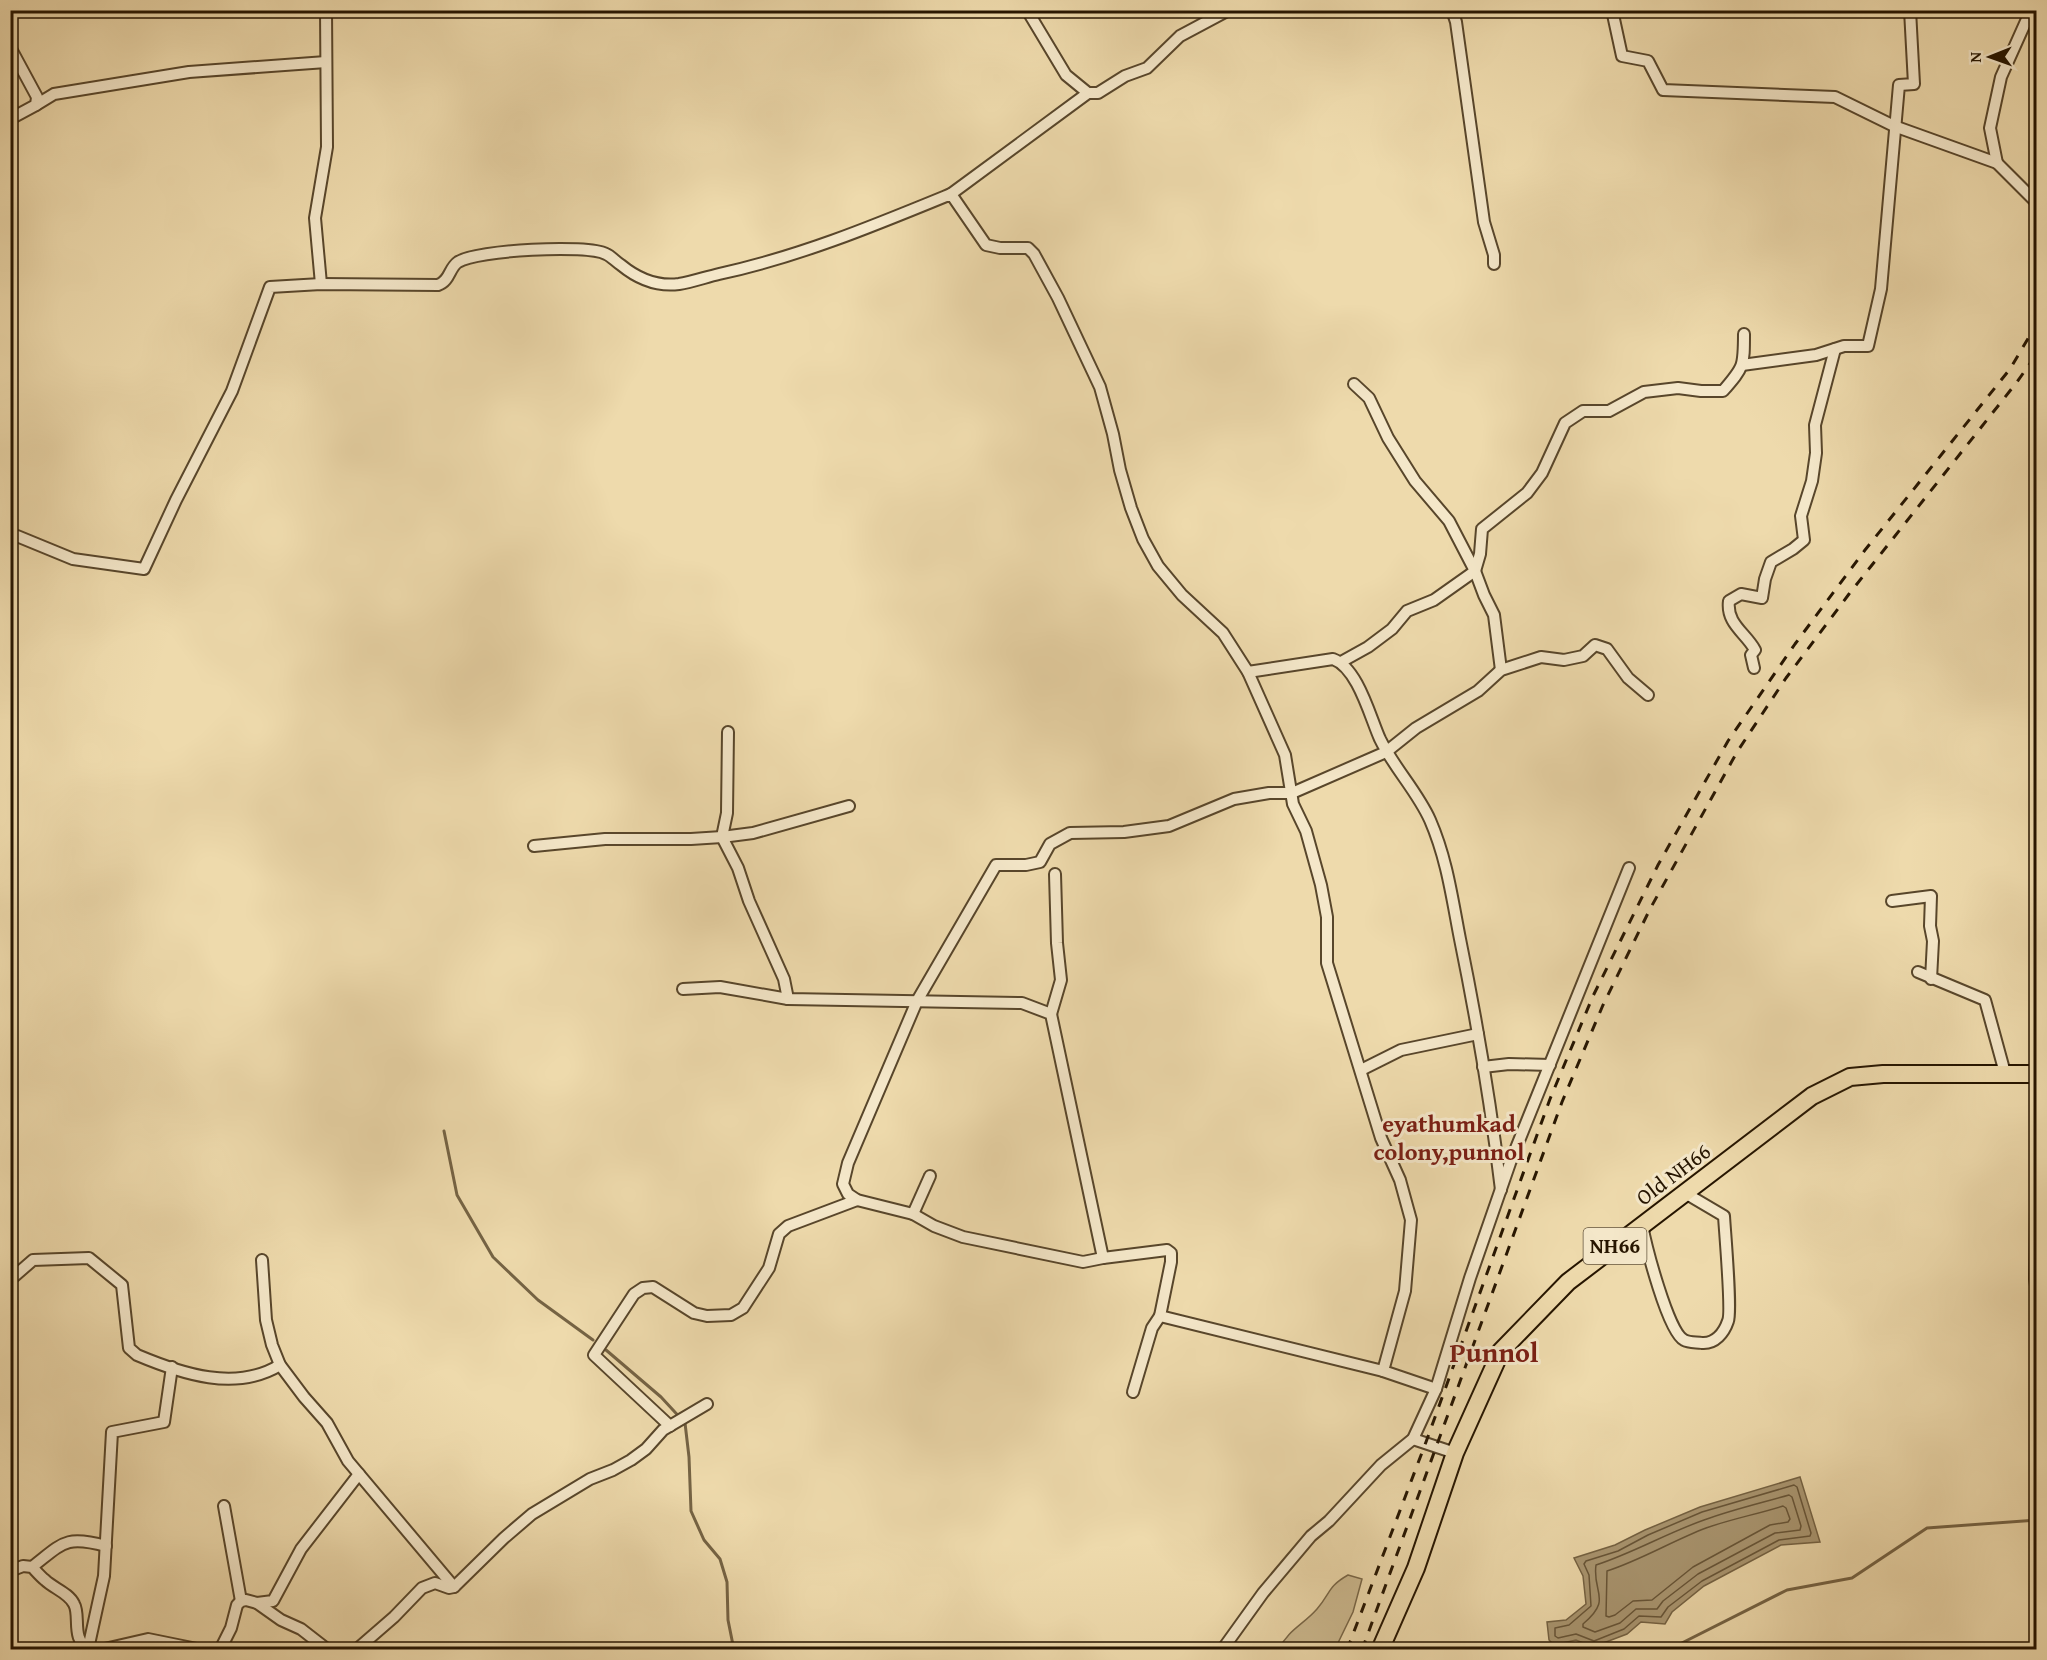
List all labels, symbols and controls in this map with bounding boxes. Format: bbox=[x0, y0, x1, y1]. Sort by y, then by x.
north arrow bbox=[1960, 27, 2020, 87]
text: N bbox=[1963, 51, 1987, 63]
district label: eyathumkad colony,punnol bbox=[1374, 1106, 1525, 1169]
street label: Old NH66 bbox=[1629, 1135, 1717, 1213]
road number: NH66 bbox=[1584, 1228, 1646, 1264]
district label: Punnol bbox=[1449, 1331, 1539, 1372]

